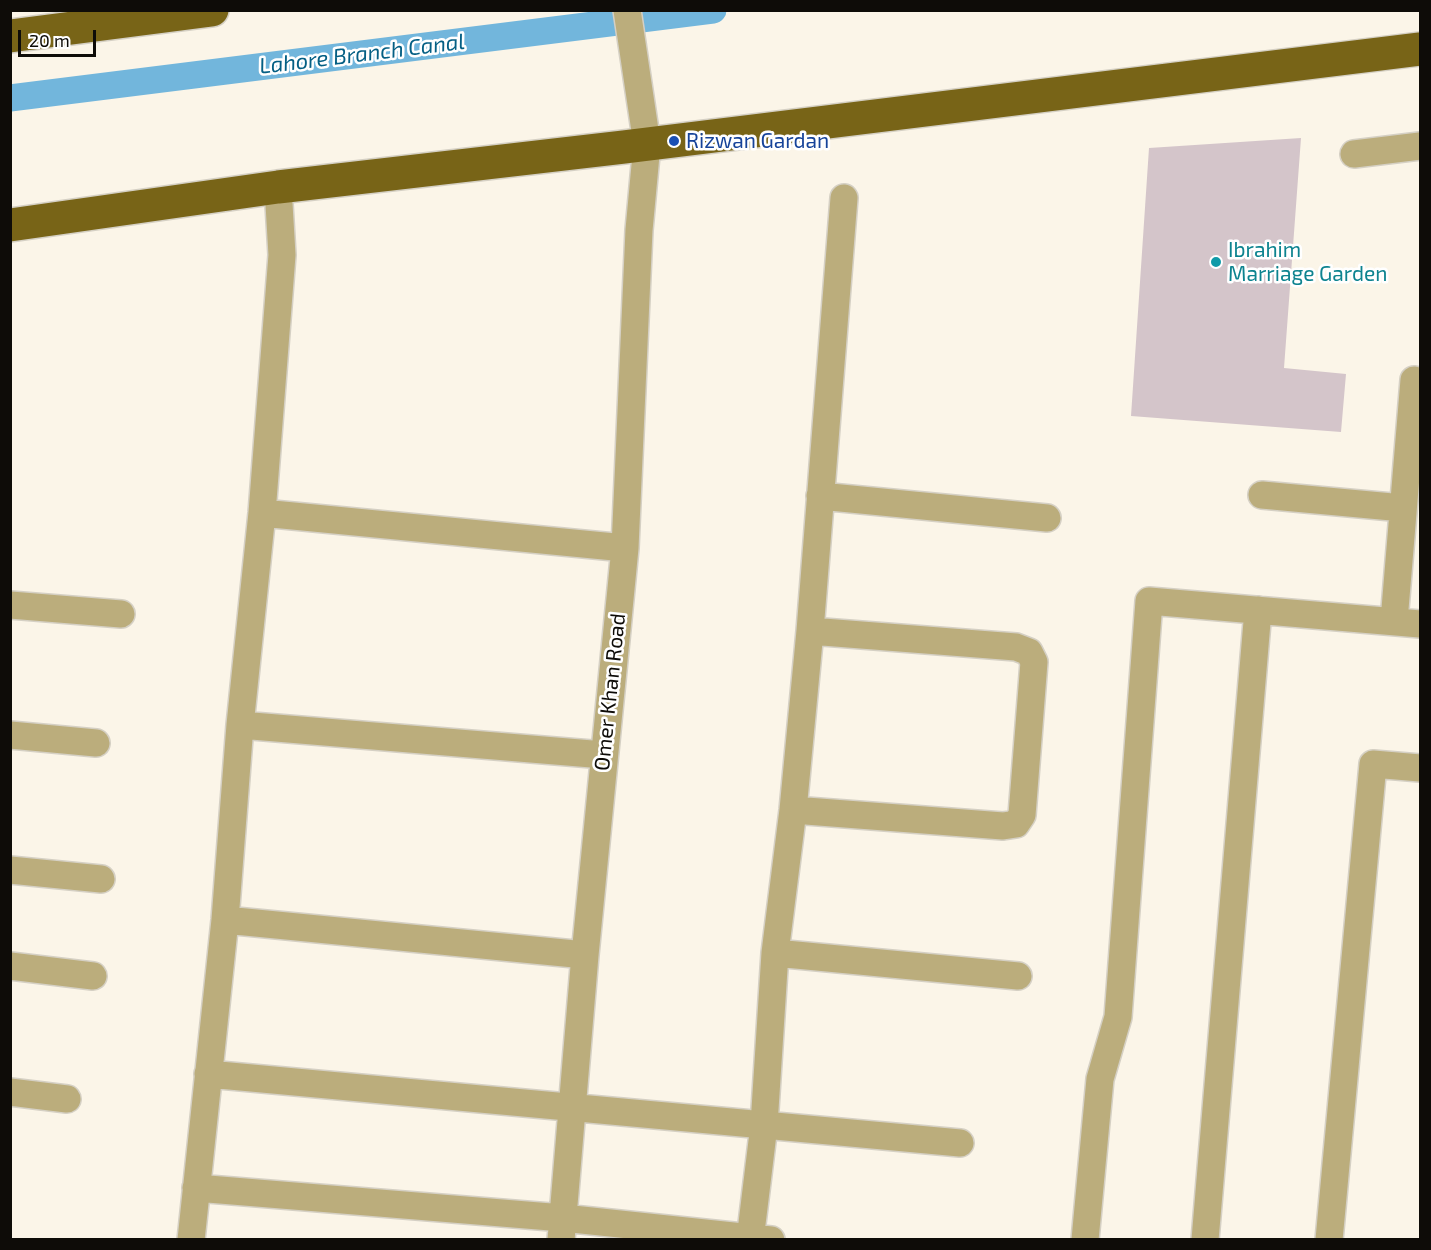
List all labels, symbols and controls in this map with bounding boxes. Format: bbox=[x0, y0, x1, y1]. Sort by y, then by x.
scale bar bbox=[21, 18, 99, 56]
water label: Lahore Branch Canal bbox=[258, 28, 466, 80]
text: 20 m bbox=[29, 29, 70, 51]
place label: Rizwan Gardan bbox=[686, 128, 829, 154]
marker: Rizwan Gardan bbox=[667, 134, 681, 148]
place label: Ibrahim Marriage Garden bbox=[1228, 237, 1388, 287]
marker: Ibrahim Marriage Garden bbox=[1209, 255, 1223, 269]
street label: Omer Khan Road bbox=[589, 612, 631, 772]

